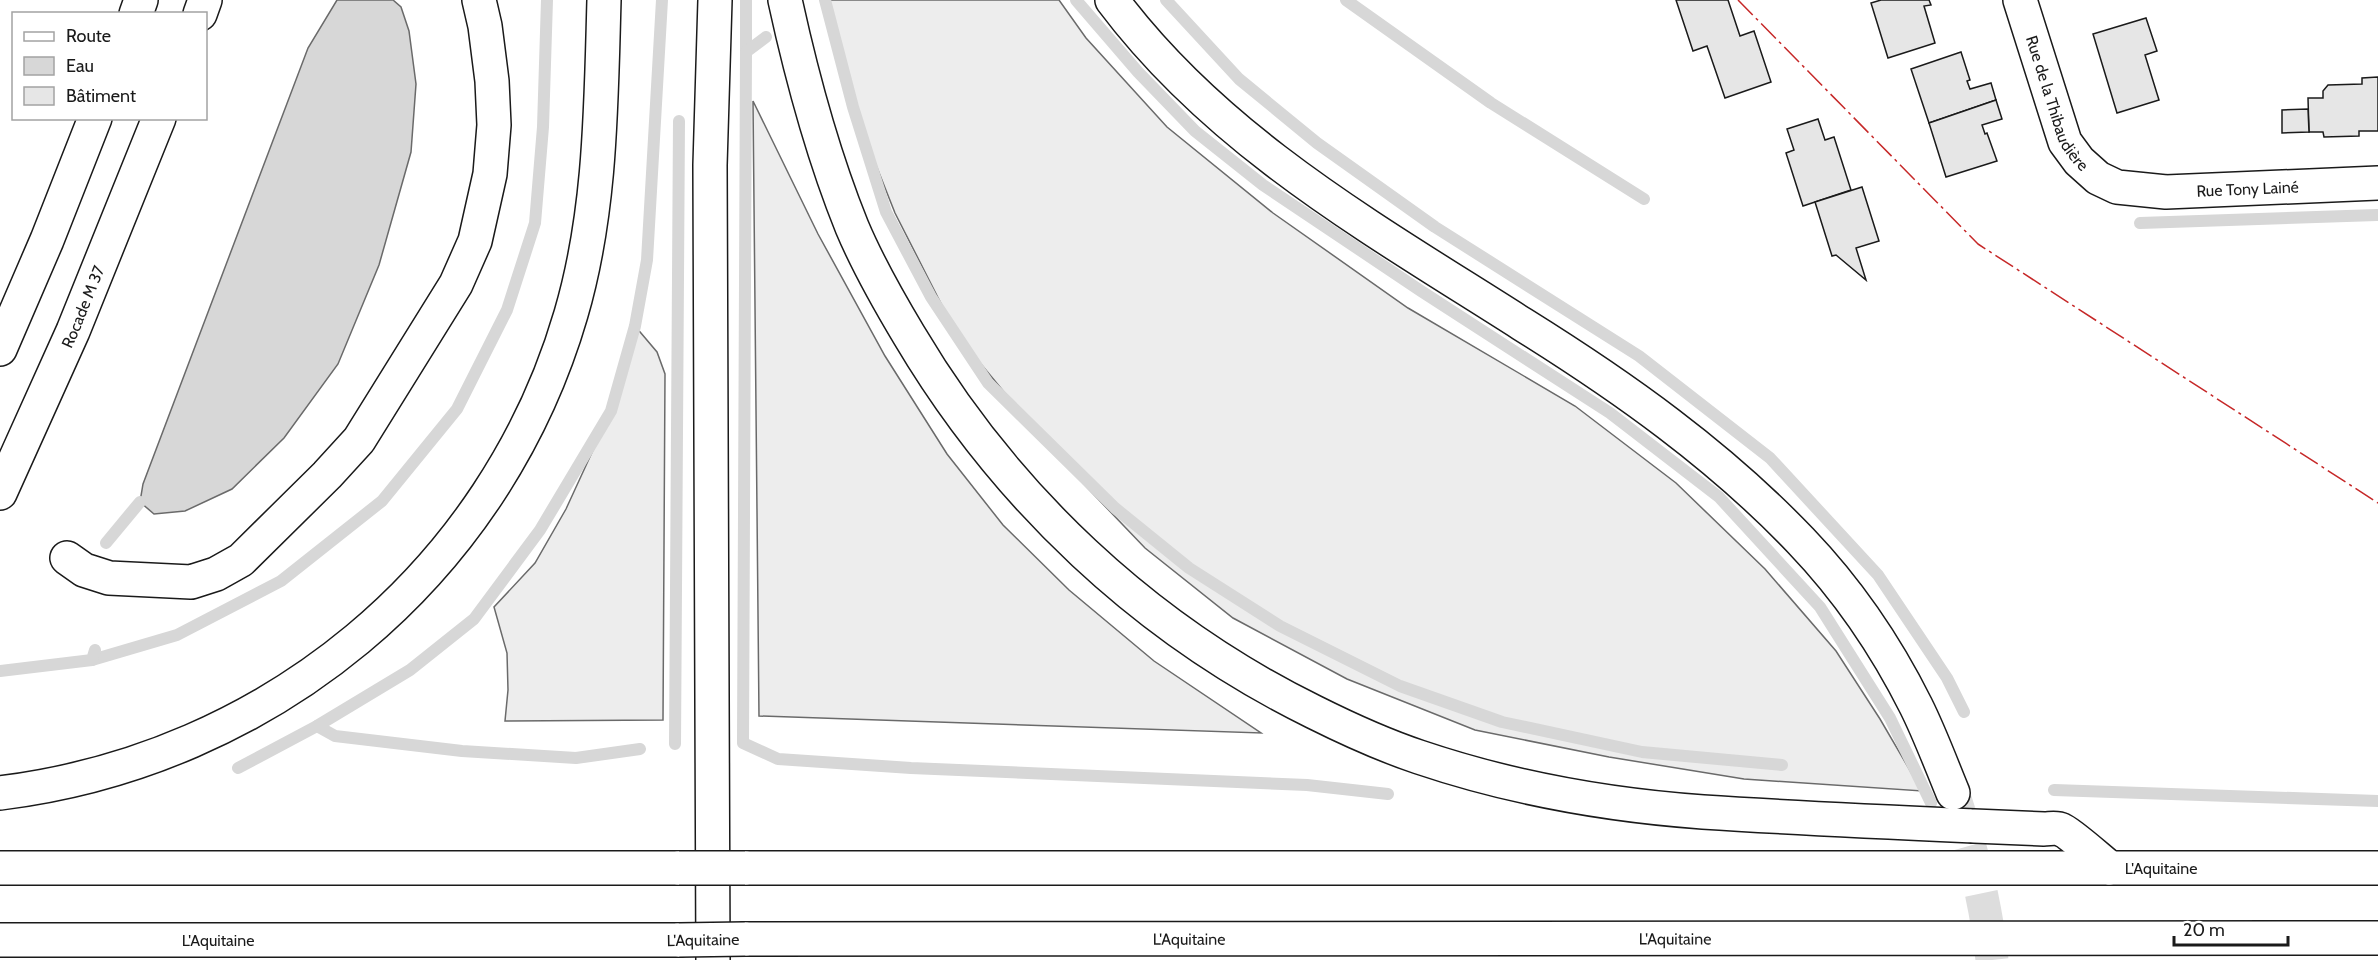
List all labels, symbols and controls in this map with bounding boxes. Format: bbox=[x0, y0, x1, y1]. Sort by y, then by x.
legend bbox=[12, 12, 207, 120]
text: Route bbox=[66, 25, 111, 47]
street label: Rue de la Thibaudière bbox=[2022, 33, 2093, 175]
text: Eau bbox=[66, 55, 94, 77]
text: Bâtiment bbox=[66, 85, 136, 107]
street label: Rue Tony Lainé bbox=[2196, 177, 2299, 200]
street label: Rocade M 37 bbox=[57, 263, 108, 351]
street label: L'Aquitaine bbox=[2125, 859, 2197, 878]
scale bar bbox=[2174, 909, 2288, 947]
text: 20 m bbox=[2183, 919, 2225, 941]
street label: L'Aquitaine bbox=[1153, 929, 1225, 948]
street label: L'Aquitaine bbox=[1639, 929, 1711, 948]
street label: L'Aquitaine bbox=[667, 930, 739, 950]
street label: L'Aquitaine bbox=[182, 931, 254, 950]

